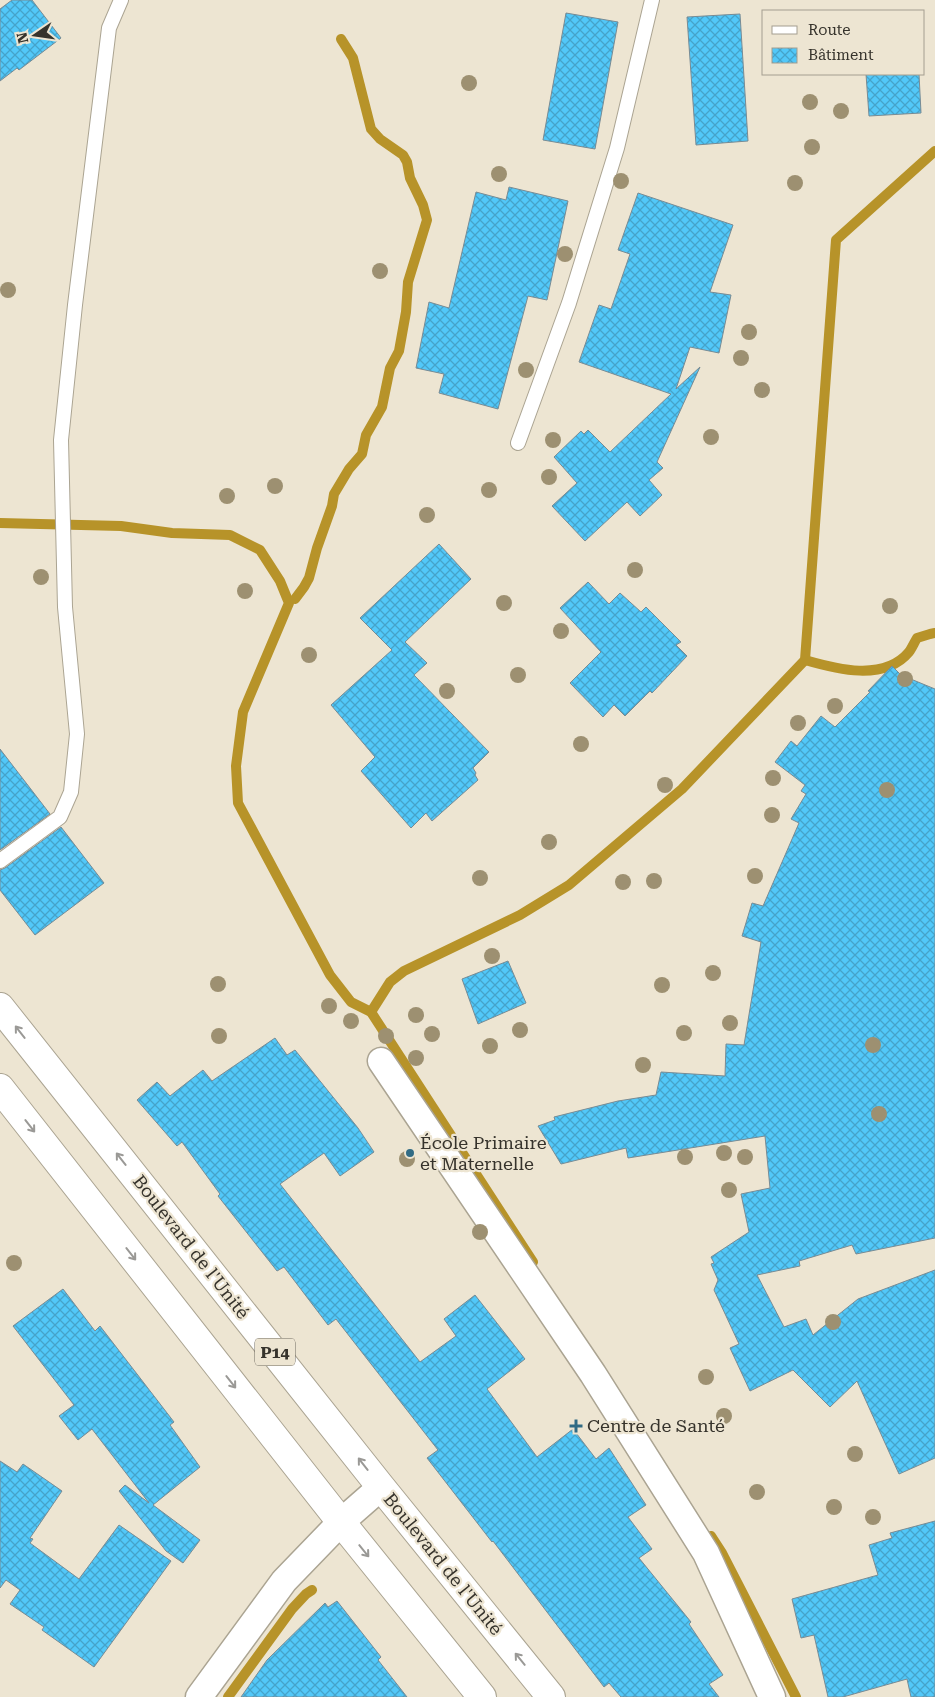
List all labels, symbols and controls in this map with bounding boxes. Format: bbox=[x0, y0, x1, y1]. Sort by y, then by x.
north arrow bbox=[10, 10, 60, 60]
legend bbox=[762, 10, 925, 75]
text: Route bbox=[808, 21, 850, 39]
text: N bbox=[13, 31, 31, 45]
text: Bâtiment bbox=[808, 46, 874, 64]
one-way arrow bbox=[14, 1026, 25, 1039]
one-way arrow bbox=[25, 1120, 36, 1133]
place label: École Primaire et Maternelle bbox=[420, 1132, 547, 1174]
marker: École Primaire et Maternelle bbox=[404, 1147, 416, 1159]
one-way arrow bbox=[115, 1153, 126, 1166]
street label: Boulevard de l'Unité bbox=[129, 1171, 254, 1323]
one-way arrow bbox=[125, 1247, 136, 1260]
road number: P14 bbox=[255, 1338, 295, 1365]
one-way arrow bbox=[226, 1375, 236, 1389]
place label: Centre de Santé bbox=[587, 1415, 725, 1436]
marker: Centre de Santé bbox=[569, 1419, 583, 1433]
one-way arrow bbox=[358, 1458, 369, 1471]
street label: Boulevard de l'Unité bbox=[380, 1488, 507, 1639]
one-way arrow bbox=[359, 1544, 370, 1557]
one-way arrow bbox=[515, 1653, 526, 1666]

